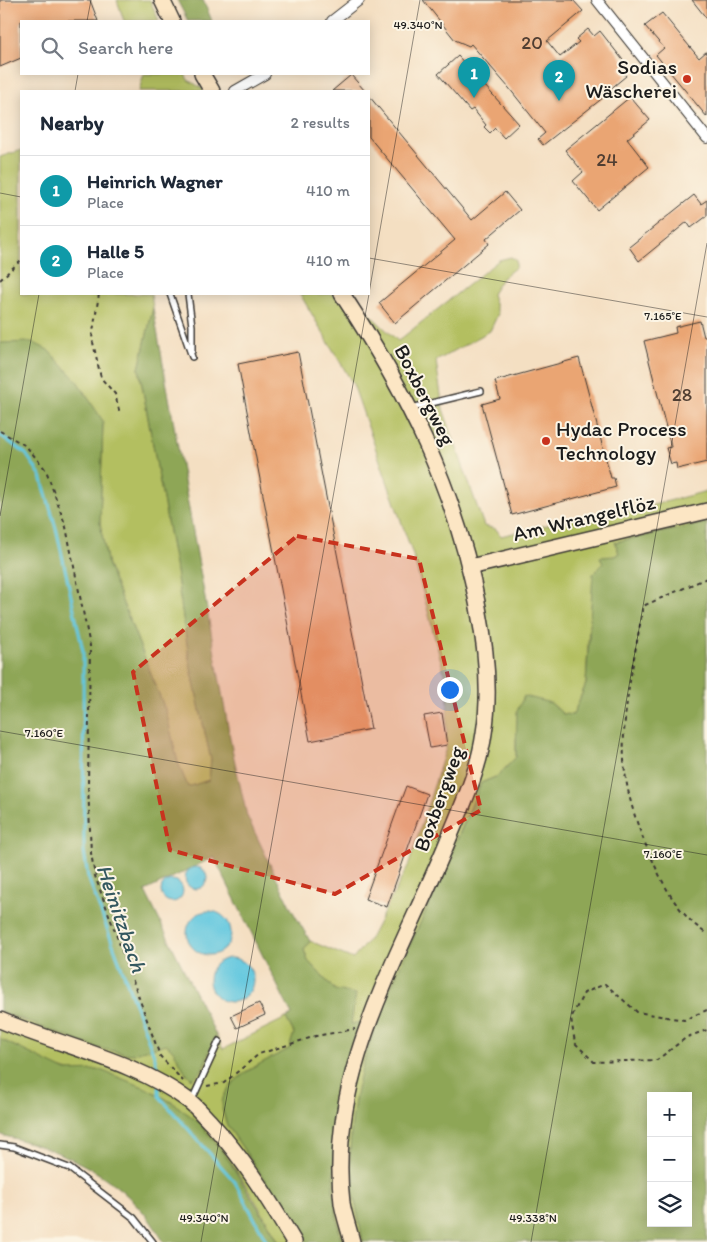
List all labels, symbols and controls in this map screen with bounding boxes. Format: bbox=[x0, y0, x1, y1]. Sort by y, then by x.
text: 49.340°N bbox=[393, 18, 443, 32]
search box bbox=[20, 20, 370, 75]
house number: 20 bbox=[521, 31, 543, 54]
icon: search bbox=[38, 34, 66, 62]
text: Search here bbox=[78, 36, 173, 59]
place label: Sodias Wäscherei bbox=[585, 54, 677, 103]
pin: 1 bbox=[458, 57, 490, 98]
pin: 2 bbox=[543, 60, 575, 101]
marker: Sodias Wäscherei bbox=[681, 73, 693, 85]
text: Nearby bbox=[40, 110, 104, 135]
text: 2 results bbox=[290, 113, 350, 132]
house number: 24 bbox=[596, 148, 618, 171]
text: Heinrich Wagner bbox=[87, 170, 223, 193]
text: 1 bbox=[52, 181, 60, 200]
text: 410 m bbox=[306, 181, 350, 200]
text: Place bbox=[87, 193, 124, 212]
text: Halle 5 bbox=[87, 240, 144, 263]
text: 2 bbox=[52, 251, 60, 270]
text: 410 m bbox=[306, 251, 350, 270]
text: Place bbox=[87, 263, 124, 282]
text: 7.165°E bbox=[644, 309, 682, 323]
street label: Boxbergweg bbox=[389, 340, 462, 450]
house number: 28 bbox=[672, 383, 692, 406]
place label: Hydac Process Technology bbox=[556, 416, 687, 465]
marker: Hydac Process Technology bbox=[540, 435, 552, 447]
street label: Am Wrangelflöz bbox=[510, 489, 658, 546]
your location bbox=[437, 677, 463, 703]
text: 7.160°E bbox=[25, 726, 64, 740]
street label: Boxbergweg bbox=[408, 743, 469, 855]
text: 7.160°E bbox=[644, 847, 683, 861]
water label: Heinitzbach bbox=[90, 861, 153, 976]
map controls bbox=[647, 1092, 692, 1227]
button: + bbox=[647, 1092, 692, 1137]
button: − bbox=[647, 1137, 692, 1182]
button: layers bbox=[647, 1182, 692, 1227]
text: 49.340°N bbox=[179, 1211, 229, 1225]
text: 49.338°N bbox=[509, 1211, 557, 1225]

